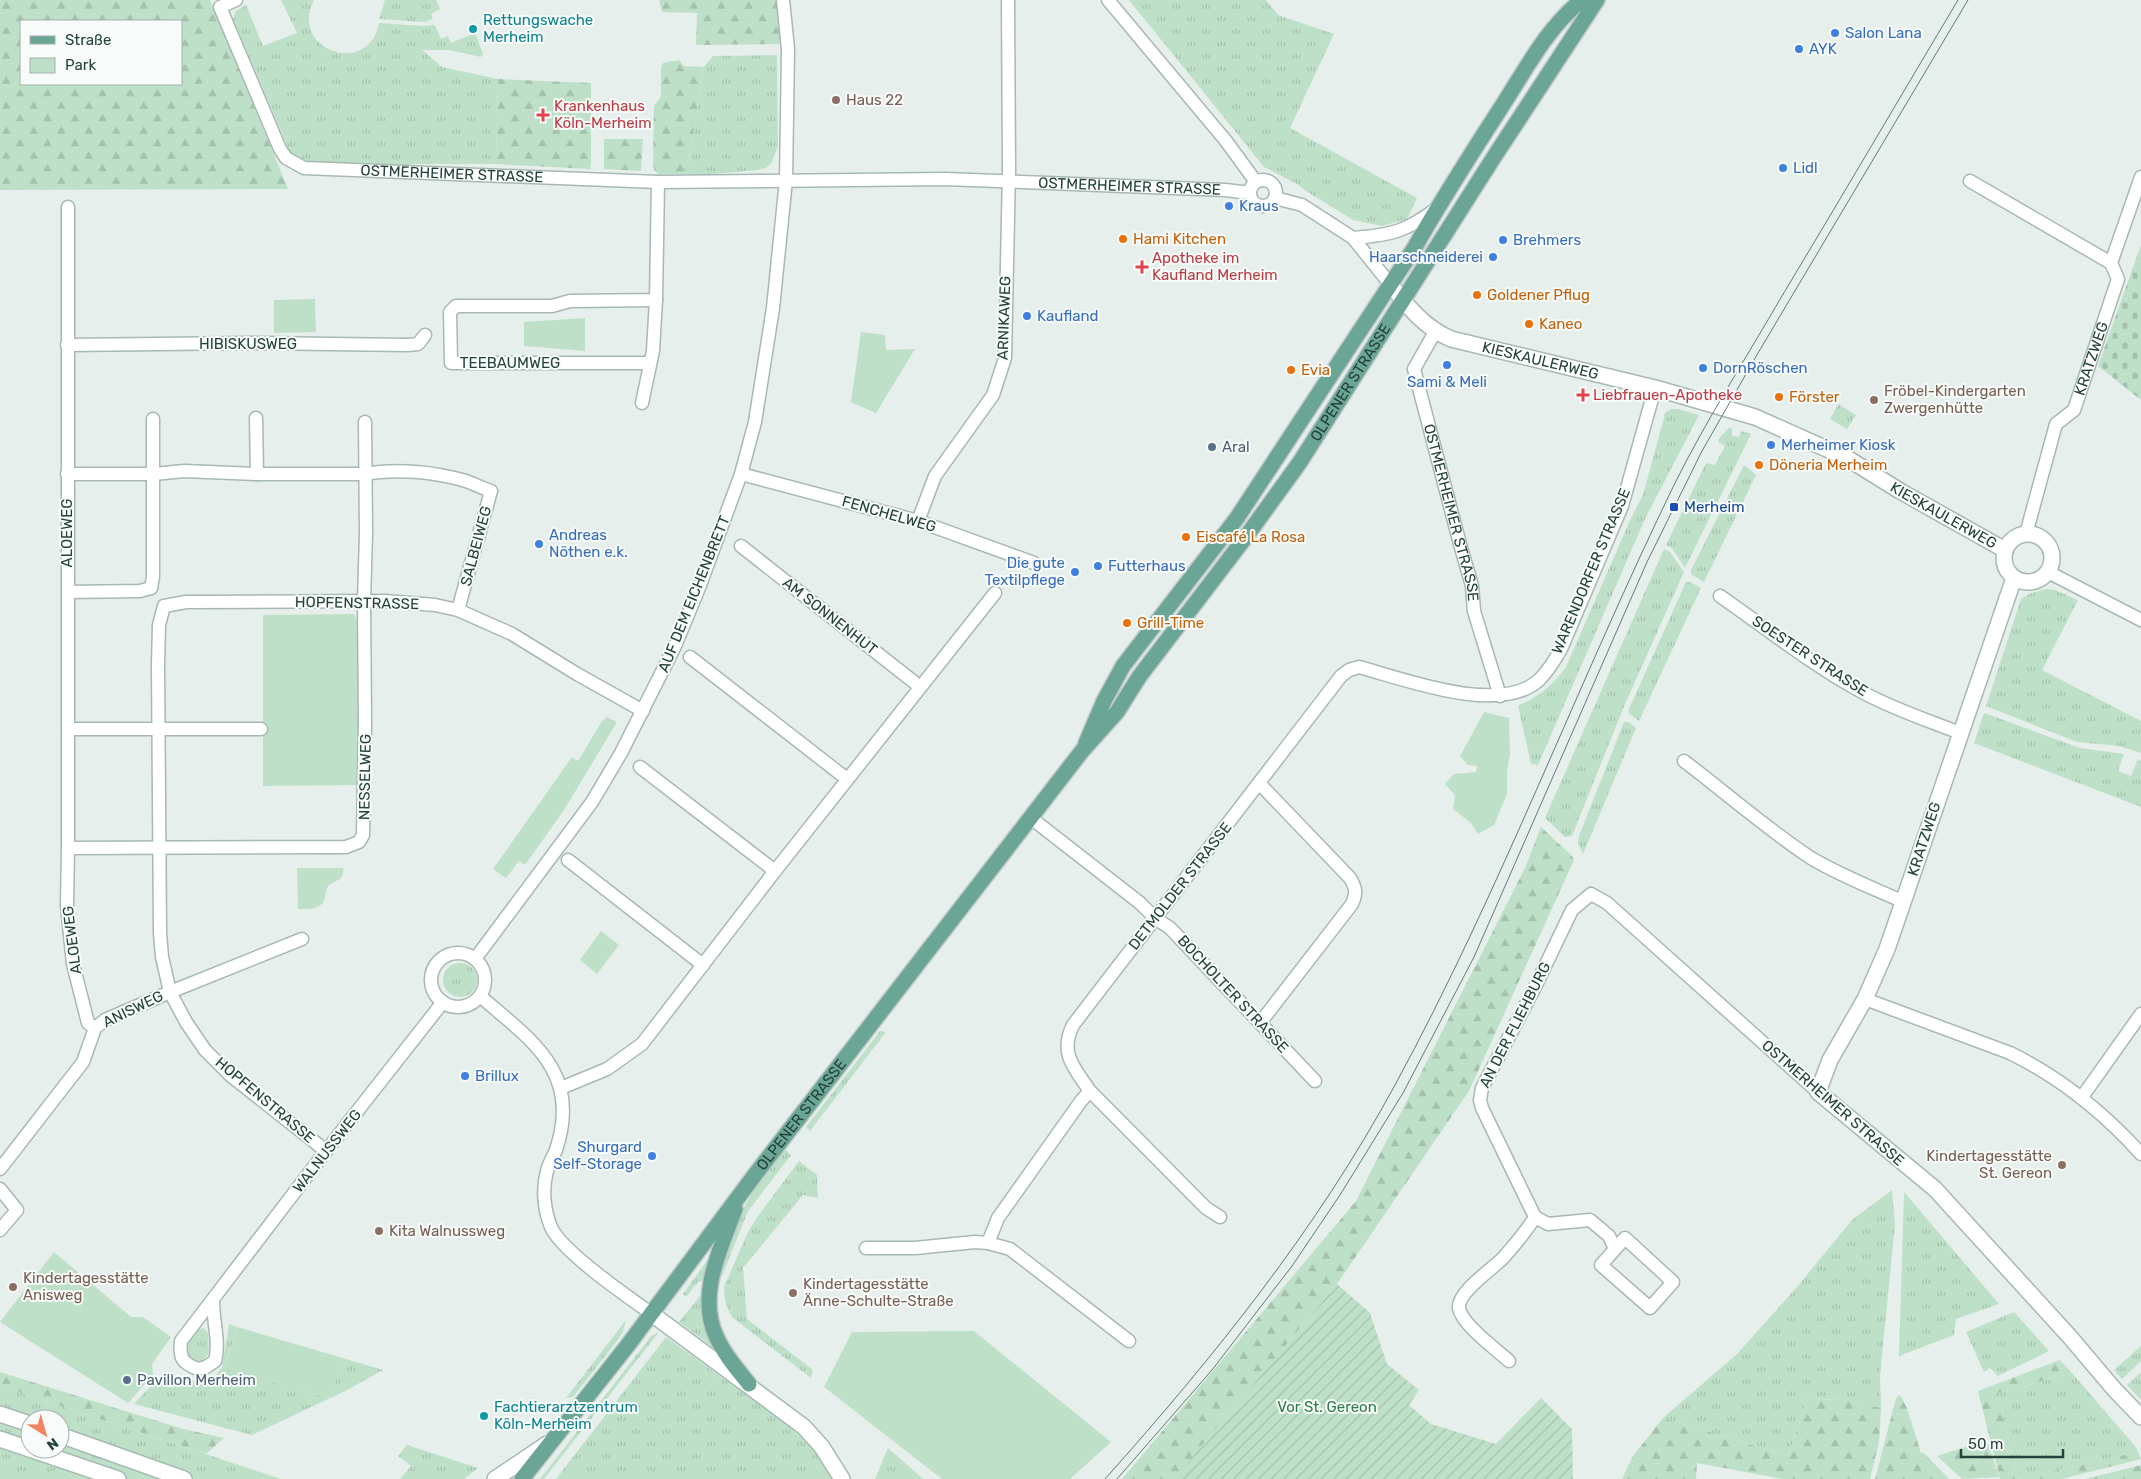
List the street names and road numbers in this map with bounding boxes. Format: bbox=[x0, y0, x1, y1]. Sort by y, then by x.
street label: OSTMERHEIMER STRASSE bbox=[360, 161, 544, 186]
street label: OSTMERHEIMER STRASSE bbox=[1038, 174, 1221, 199]
street label: ARNIKAWEG bbox=[994, 276, 1014, 360]
street label: KRATZWEG bbox=[2071, 319, 2112, 398]
street label: OLPENER STRASSE bbox=[1306, 320, 1395, 445]
street label: HIBISKUSWEG bbox=[199, 335, 297, 353]
street label: KIESKAULERWEG bbox=[1480, 338, 1601, 383]
street label: TEEBAUMWEG bbox=[460, 354, 560, 372]
street label: OSTMERHEIMER STRASSE bbox=[1420, 422, 1482, 602]
street label: KIESKAULERWEG bbox=[1887, 478, 2000, 553]
street label: WARENDORFER STRASSE bbox=[1548, 486, 1634, 656]
street label: FENCHELWEG bbox=[840, 492, 938, 536]
street label: ALOEWEG bbox=[58, 499, 76, 567]
street label: SALBEIWEG bbox=[457, 504, 495, 588]
street label: AUF DEM EICHENBRETT bbox=[654, 513, 734, 675]
street label: AM SONNENHUT bbox=[779, 573, 881, 659]
street label: HOPFENSTRASSE bbox=[295, 593, 419, 613]
street label: SOESTER STRASSE bbox=[1749, 612, 1871, 700]
street label: NESSELWEG bbox=[355, 734, 375, 820]
street label: KRATZWEG bbox=[1904, 800, 1944, 878]
street label: DETMOLDER STRASSE bbox=[1125, 819, 1235, 953]
street label: ALOEWEG bbox=[59, 905, 85, 975]
street label: BOCHOLTER STRASSE bbox=[1174, 931, 1292, 1057]
street label: AN DER FLIEHBURG bbox=[1475, 959, 1555, 1091]
street label: ANISWEG bbox=[100, 987, 166, 1031]
street label: OSTMERHEIMER STRASSE bbox=[1758, 1036, 1908, 1170]
street label: HOPFENSTRASSE bbox=[212, 1053, 318, 1147]
street label: OLPENER STRASSE bbox=[753, 1056, 850, 1174]
street label: WALNUSSWEG bbox=[289, 1106, 365, 1196]

